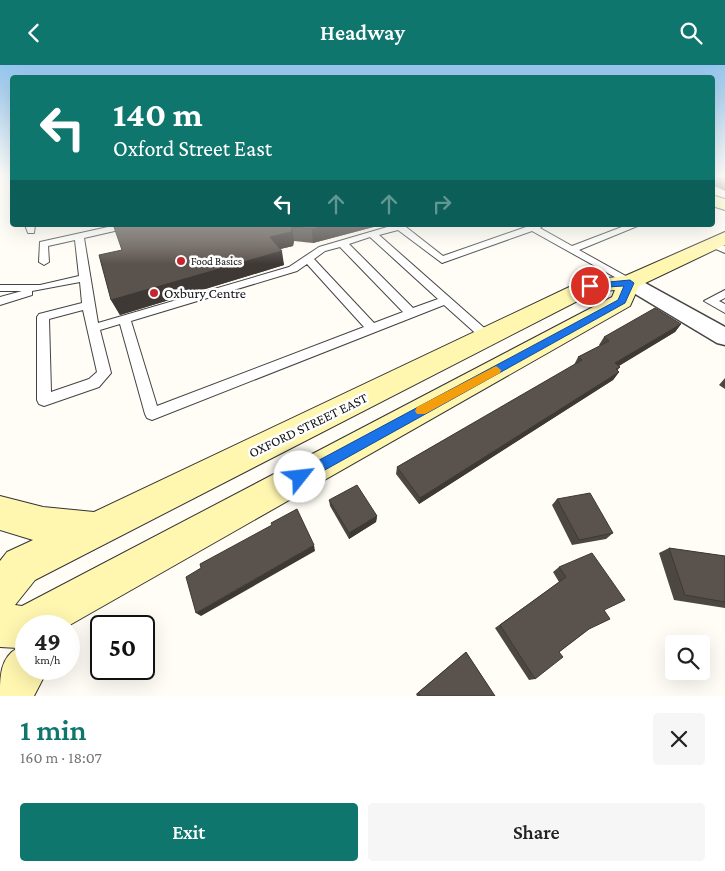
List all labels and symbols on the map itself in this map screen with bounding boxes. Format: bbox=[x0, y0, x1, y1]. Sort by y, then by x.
marker: Food Basics bbox=[175, 255, 187, 267]
place label: Food Basics bbox=[191, 255, 242, 267]
pin bbox=[569, 265, 611, 307]
place label: Oxbury Centre bbox=[164, 285, 246, 301]
marker: Oxbury Centre bbox=[148, 287, 160, 299]
street label: OXFORD STREET EAST bbox=[246, 389, 370, 461]
position arrow bbox=[273, 450, 325, 502]
speed limit sign: 50 bbox=[90, 615, 155, 680]

